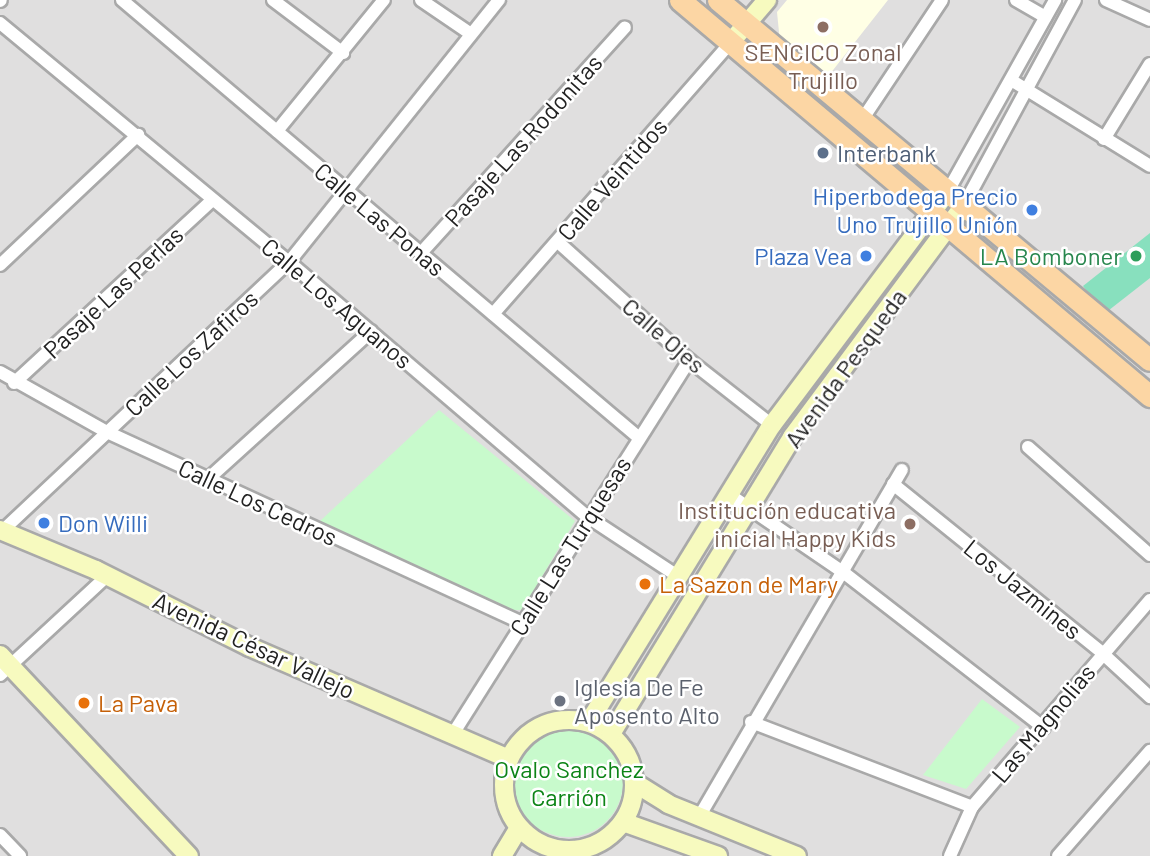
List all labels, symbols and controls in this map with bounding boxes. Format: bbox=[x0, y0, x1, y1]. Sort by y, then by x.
marker: SENCICO Zonal Trujillo bbox=[815, 19, 831, 35]
place label: SENCICO Zonal Trujillo bbox=[745, 38, 901, 94]
street label: Pasaje Las Rodonitas bbox=[438, 48, 608, 232]
street label: Calle Veintidos bbox=[551, 112, 673, 246]
place label: Interbank bbox=[837, 139, 936, 167]
marker: Interbank bbox=[815, 145, 831, 161]
street label: Calle Las Ponas bbox=[309, 156, 451, 282]
place label: Hiperbodega Precio Uno Trujillo Unión bbox=[812, 182, 1018, 238]
marker: Hiperbodega Precio Uno Trujillo Unión bbox=[1024, 202, 1040, 218]
street label: Pasaje Las Perlas bbox=[37, 220, 189, 364]
street label: Calle Los Aguanos bbox=[256, 232, 418, 374]
place label: Plaza Vea bbox=[754, 242, 852, 270]
place label: LA Bomboner bbox=[980, 242, 1122, 270]
marker: Plaza Vea bbox=[858, 248, 874, 264]
marker: LA Bomboner bbox=[1128, 248, 1144, 264]
street label: Avenida Pesqueda bbox=[778, 283, 912, 453]
street label: Calle Los Zafiros bbox=[118, 284, 264, 422]
street label: Calle Ojes bbox=[617, 291, 711, 379]
street label: Calle Las Turquesas bbox=[503, 451, 637, 641]
street label: Calle Los Cedros bbox=[174, 453, 342, 551]
place label: Institución educativa inicial Happy Kids bbox=[678, 496, 896, 552]
place label: Don Willi bbox=[58, 509, 148, 537]
marker: Don Willi bbox=[36, 515, 52, 531]
marker: Institución educativa inicial Happy Kids bbox=[902, 516, 918, 532]
street label: Los Jazmines bbox=[958, 533, 1088, 645]
place label: La Sazon de Mary bbox=[659, 570, 838, 598]
marker: La Sazon de Mary bbox=[637, 576, 653, 592]
street label: Avenida César Vallejo bbox=[148, 586, 360, 704]
street label: Las Magnolias bbox=[985, 658, 1101, 788]
place label: Iglesia De Fe Aposento Alto bbox=[574, 673, 720, 729]
place label: La Pava bbox=[98, 689, 178, 717]
marker: Iglesia De Fe Aposento Alto bbox=[552, 693, 568, 709]
marker: La Pava bbox=[76, 695, 92, 711]
park label: Ovalo Sanchez Carrión bbox=[494, 755, 644, 811]

